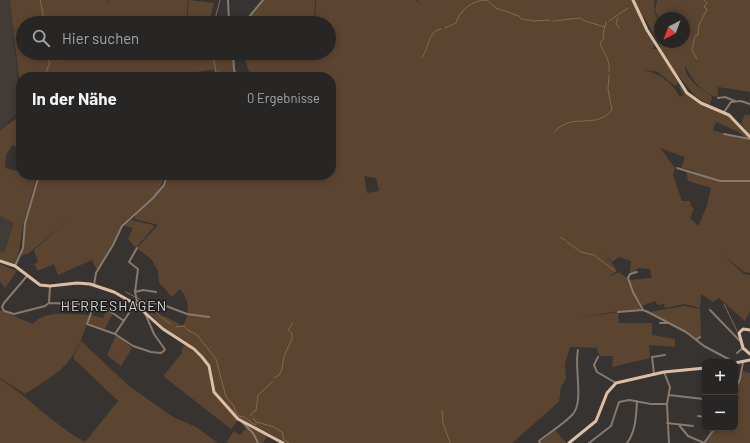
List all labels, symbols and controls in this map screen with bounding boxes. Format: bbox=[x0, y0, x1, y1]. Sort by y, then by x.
north arrow bbox=[654, 12, 690, 48]
search box bbox=[16, 16, 336, 60]
icon: search bbox=[30, 27, 52, 49]
text: Hier suchen bbox=[62, 29, 139, 47]
text: In der Nähe bbox=[32, 88, 117, 108]
text: 0 Ergebnisse bbox=[247, 90, 320, 106]
district label: HERRESHAGEN bbox=[61, 297, 167, 314]
map controls bbox=[702, 359, 738, 431]
button: + bbox=[702, 359, 738, 395]
button: − bbox=[702, 395, 738, 431]

